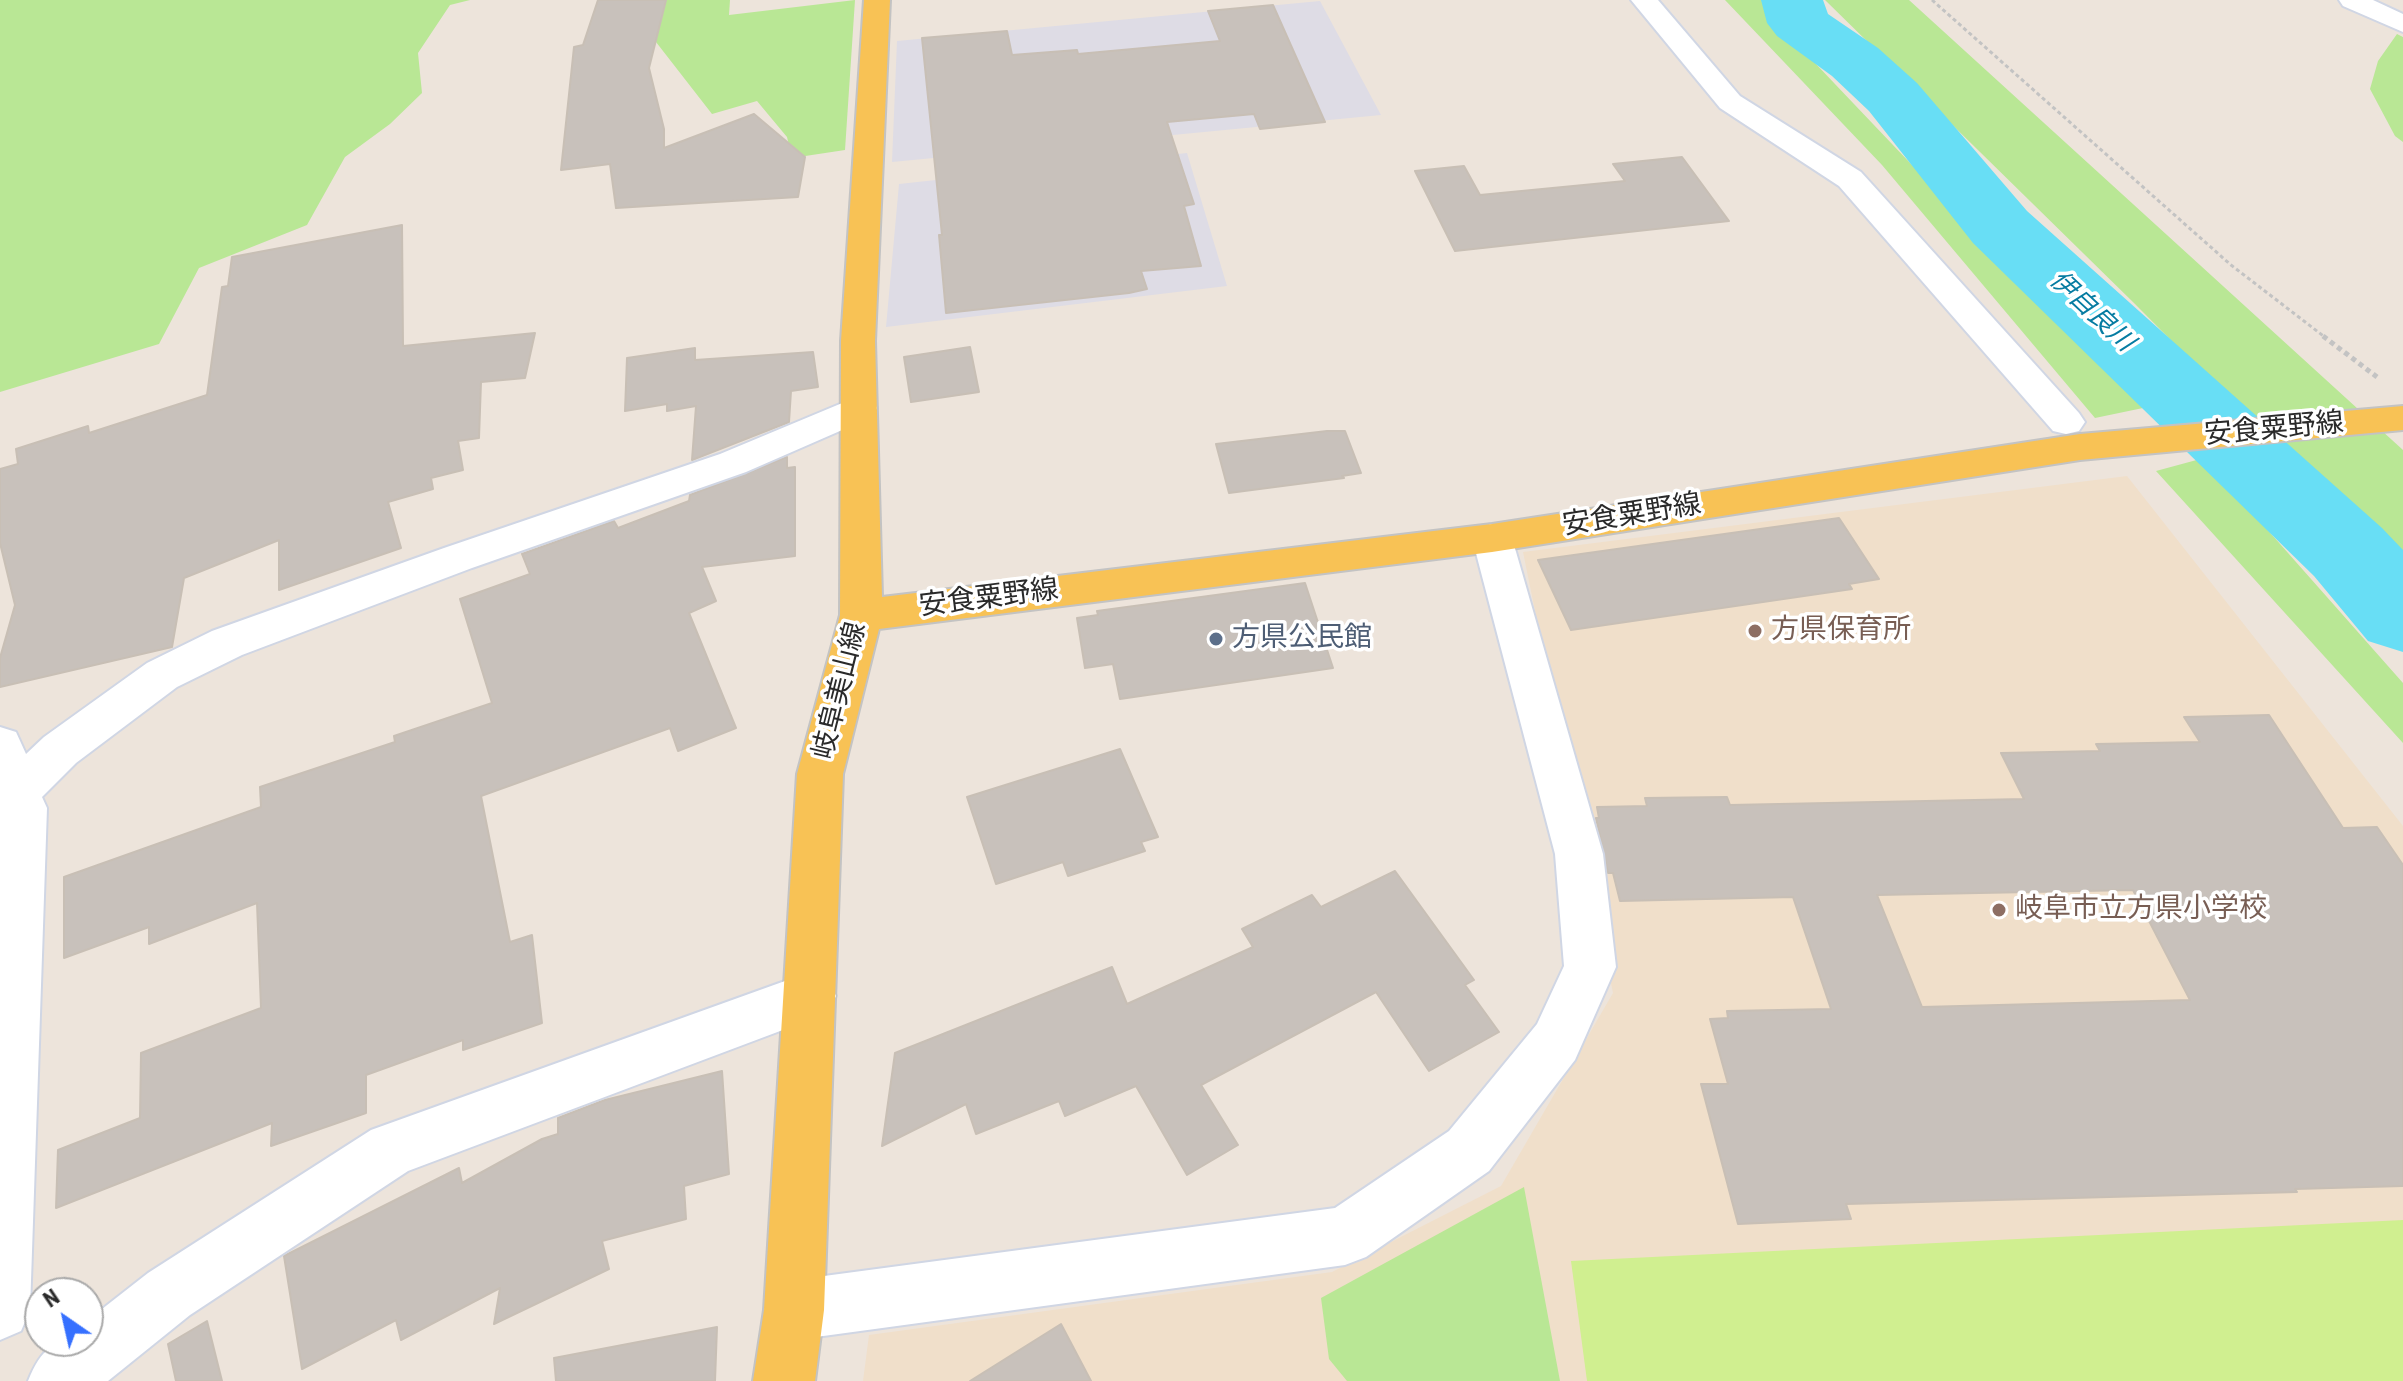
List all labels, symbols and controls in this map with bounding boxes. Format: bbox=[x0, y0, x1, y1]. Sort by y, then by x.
water label: 伊自良川 bbox=[2042, 265, 2140, 359]
street label: 安食粟野線 bbox=[2203, 407, 2345, 453]
street label: 安食粟野線 bbox=[1560, 488, 1704, 544]
street label: 安食粟野線 bbox=[917, 574, 1061, 624]
place label: 方県保育所 bbox=[1771, 614, 1911, 648]
street label: 岐阜美山線 bbox=[808, 619, 874, 763]
place label: 方県公民館 bbox=[1232, 622, 1372, 656]
marker: 方県保育所 bbox=[1746, 622, 1764, 640]
marker: 方県公民館 bbox=[1207, 630, 1225, 648]
place label: 岐阜市立方県小学校 bbox=[2015, 893, 2267, 927]
marker: 岐阜市立方県小学校 bbox=[1990, 901, 2008, 919]
north arrow bbox=[24, 1277, 104, 1357]
text: N bbox=[39, 1284, 64, 1312]

